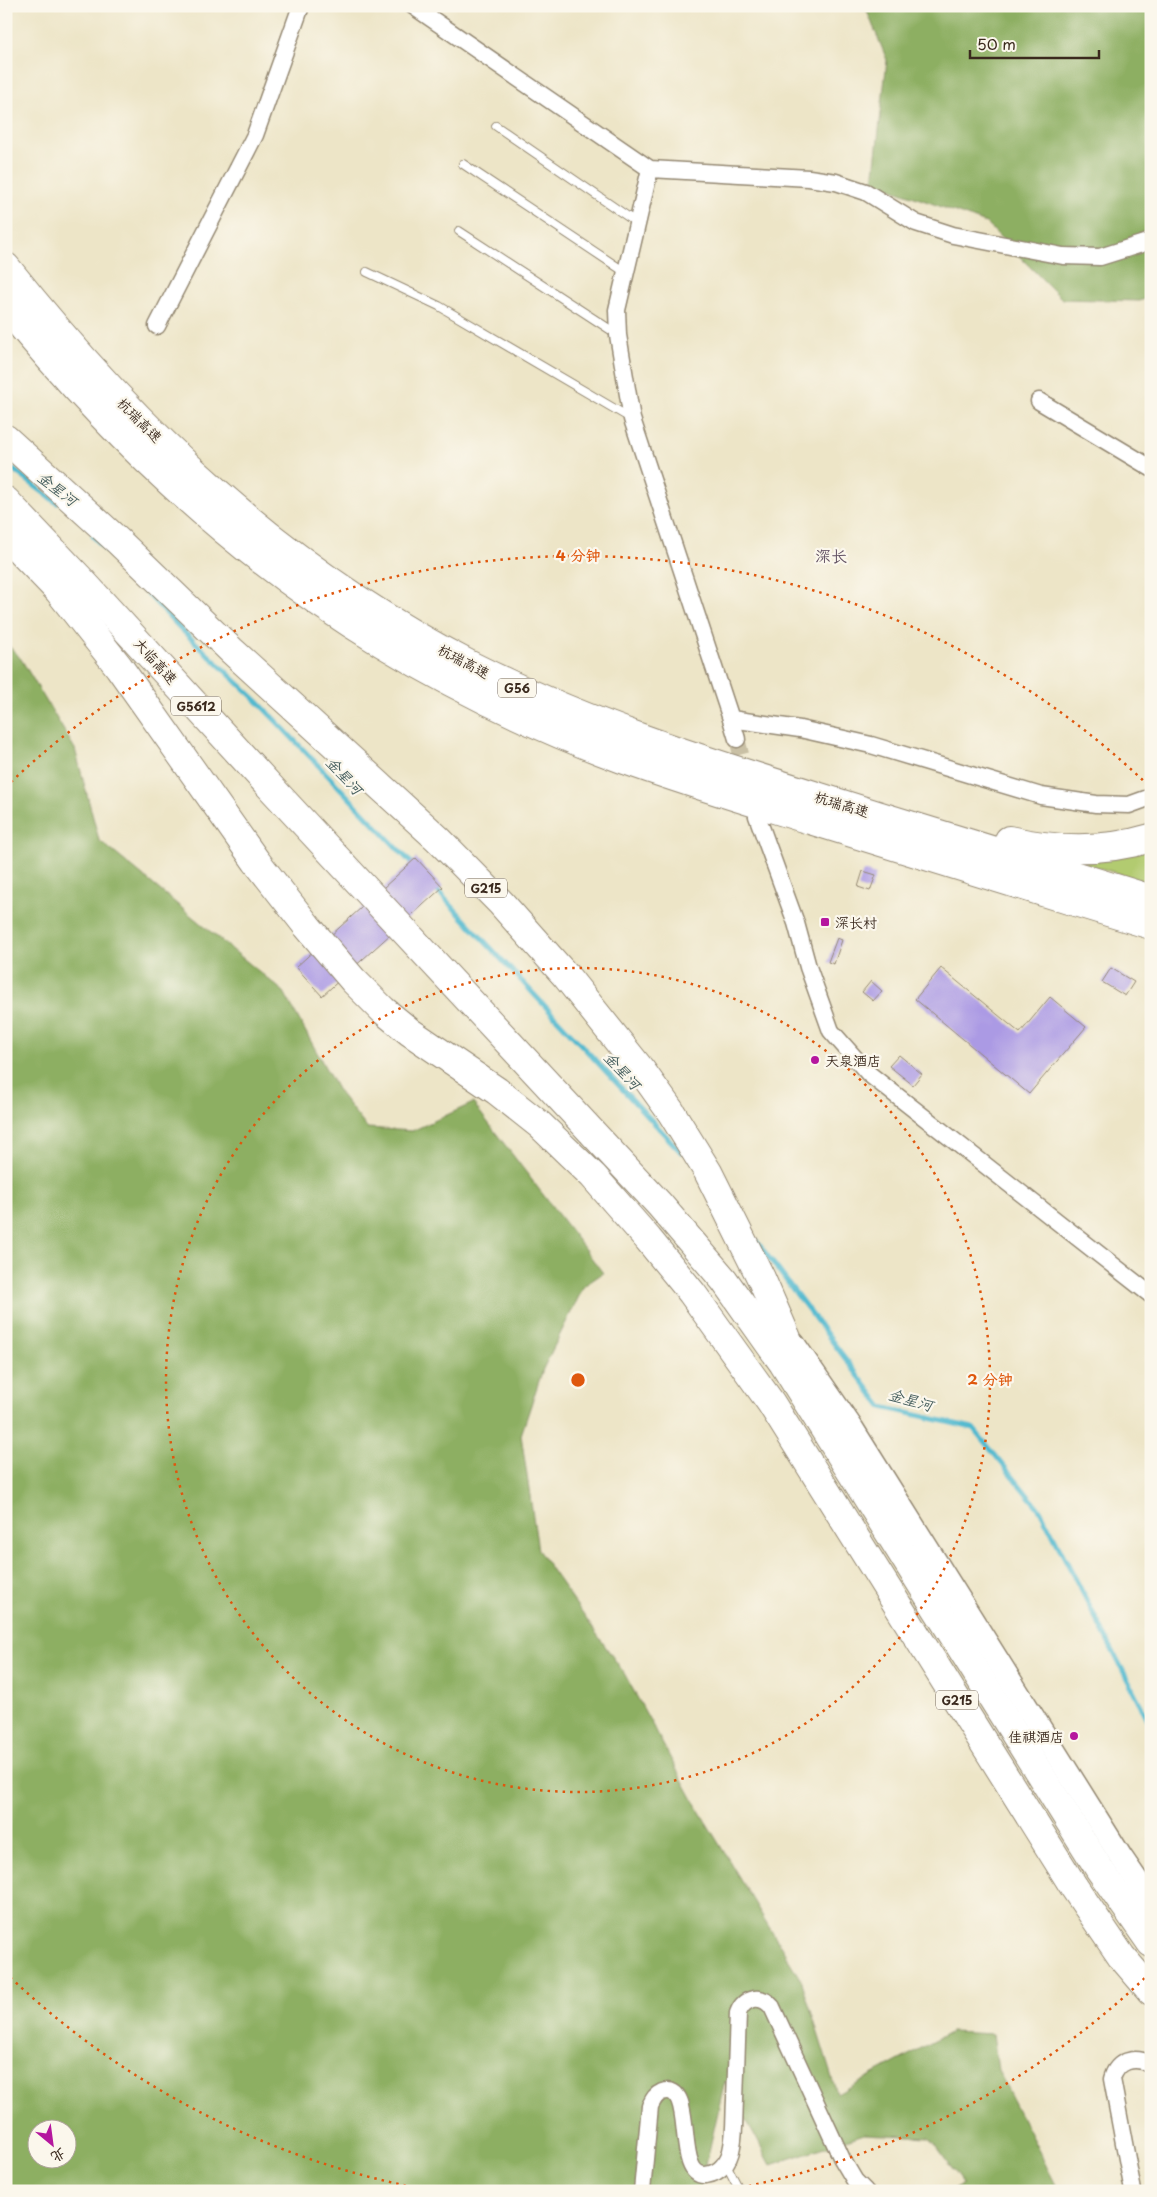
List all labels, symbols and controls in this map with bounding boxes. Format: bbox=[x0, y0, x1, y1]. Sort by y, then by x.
scale bar bbox=[970, 28, 1098, 60]
text: 50 m bbox=[977, 32, 1016, 55]
street label: 杭瑞高速 bbox=[113, 393, 167, 447]
water label: 金星河 bbox=[33, 465, 85, 513]
text: 4 分钟 bbox=[555, 543, 601, 566]
district label: 深长 bbox=[815, 543, 847, 567]
street label: 大临高速 bbox=[129, 633, 183, 689]
street label: 杭瑞高速 bbox=[434, 639, 494, 683]
road number: G56 bbox=[498, 678, 536, 698]
road number: G5612 bbox=[171, 696, 221, 716]
water label: 金星河 bbox=[321, 751, 371, 801]
street label: 杭瑞高速 bbox=[812, 786, 872, 822]
road number: G215 bbox=[465, 878, 507, 898]
place label: 深长村 bbox=[835, 912, 877, 933]
marker: 深长村 bbox=[819, 916, 831, 928]
water label: 金星河 bbox=[599, 1046, 649, 1096]
place label: 天泉酒店 bbox=[825, 1050, 881, 1071]
marker: 天泉酒店 bbox=[809, 1054, 821, 1066]
text: 2 分钟 bbox=[967, 1367, 1013, 1390]
centre of rings bbox=[569, 1371, 587, 1389]
water label: 金星河 bbox=[886, 1382, 939, 1417]
road number: G215 bbox=[936, 1690, 978, 1710]
place label: 佳祺酒店 bbox=[1008, 1726, 1064, 1747]
marker: 佳祺酒店 bbox=[1068, 1730, 1080, 1742]
north arrow bbox=[28, 2120, 78, 2170]
text: 北 bbox=[47, 2143, 70, 2168]

